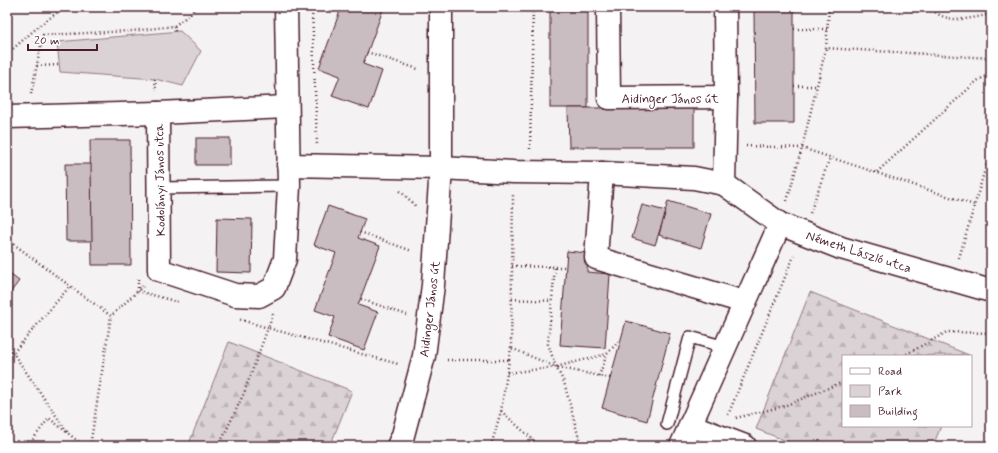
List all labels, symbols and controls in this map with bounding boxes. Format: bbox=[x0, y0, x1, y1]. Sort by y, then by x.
scale bar bbox=[28, 26, 97, 52]
text: 20 m bbox=[34, 33, 60, 49]
street label: Aidinger János út bbox=[621, 91, 719, 109]
street label: Kodolányi János utca bbox=[151, 123, 170, 236]
street label: Németh László utca bbox=[804, 227, 913, 278]
street label: Aidinger János út bbox=[416, 260, 446, 359]
legend bbox=[842, 355, 972, 427]
text: Road bbox=[878, 364, 902, 380]
text: Park bbox=[878, 384, 902, 400]
text: Building bbox=[878, 404, 918, 421]

